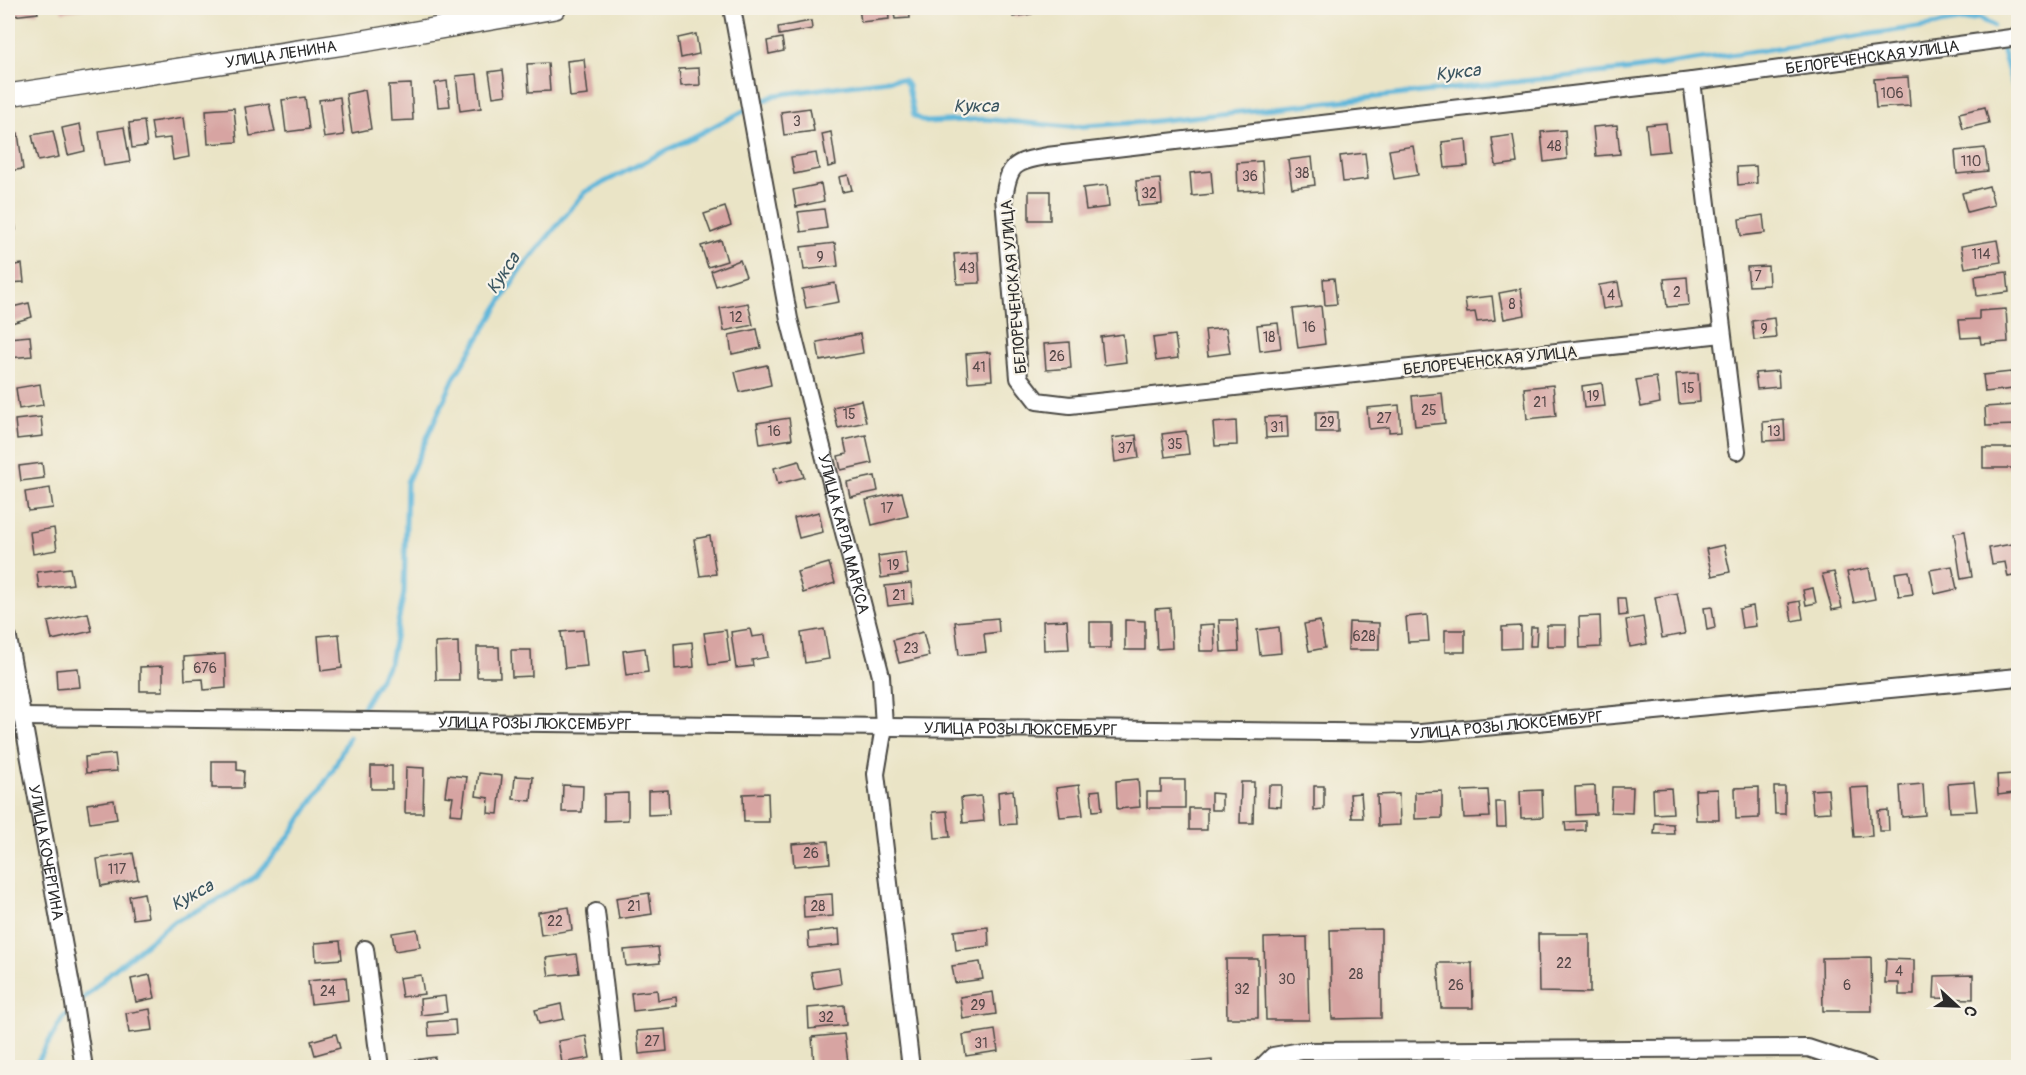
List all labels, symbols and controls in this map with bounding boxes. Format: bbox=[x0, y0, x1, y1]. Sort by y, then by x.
street label: УЛИЦА ЛЕНИНА bbox=[224, 36, 338, 73]
street label: БЕЛОРЕЧЕНСКАЯ УЛИЦА bbox=[1784, 36, 1960, 79]
water label: Кукса bbox=[1435, 59, 1483, 86]
house number: 106 bbox=[1880, 85, 1904, 102]
water label: Кукса bbox=[954, 95, 1000, 118]
house number: 3 bbox=[793, 113, 801, 130]
house number: 48 bbox=[1546, 138, 1562, 155]
house number: 110 bbox=[1961, 153, 1981, 170]
house number: 38 bbox=[1295, 165, 1309, 182]
house number: 36 bbox=[1242, 168, 1258, 185]
house number: 32 bbox=[1141, 185, 1157, 202]
street label: БЕЛОРЕЧЕНСКАЯ УЛИЦА bbox=[996, 199, 1032, 375]
house number: 114 bbox=[1971, 246, 1991, 263]
water label: Кукса bbox=[481, 247, 526, 298]
house number: 9 bbox=[816, 249, 824, 266]
house number: 43 bbox=[959, 260, 975, 277]
house number: 7 bbox=[1754, 268, 1762, 285]
house number: 2 bbox=[1673, 284, 1681, 301]
house number: 4 bbox=[1607, 287, 1615, 304]
house number: 8 bbox=[1508, 296, 1516, 313]
house number: 12 bbox=[729, 309, 743, 326]
house number: 16 bbox=[1302, 319, 1316, 336]
house number: 9 bbox=[1760, 321, 1768, 338]
house number: 18 bbox=[1263, 329, 1275, 346]
street label: БЕЛОРЕЧЕНСКАЯ УЛИЦА bbox=[1402, 342, 1578, 380]
house number: 26 bbox=[1049, 348, 1065, 365]
house number: 41 bbox=[972, 359, 986, 376]
house number: 15 bbox=[1681, 380, 1695, 397]
house number: 19 bbox=[1587, 388, 1599, 405]
house number: 21 bbox=[1533, 394, 1547, 411]
house number: 25 bbox=[1421, 402, 1437, 419]
house number: 15 bbox=[842, 406, 856, 423]
house number: 27 bbox=[1376, 410, 1392, 427]
house number: 29 bbox=[1319, 414, 1335, 431]
house number: 31 bbox=[1270, 419, 1284, 436]
house number: 16 bbox=[767, 423, 781, 440]
house number: 13 bbox=[1767, 423, 1781, 440]
house number: 35 bbox=[1167, 436, 1183, 453]
house number: 37 bbox=[1117, 440, 1133, 457]
street label: УЛИЦА КАРЛА МАРКСА bbox=[813, 452, 874, 616]
house number: 17 bbox=[881, 500, 894, 517]
house number: 19 bbox=[887, 557, 899, 574]
house number: 21 bbox=[892, 587, 906, 604]
house number: 628 bbox=[1352, 628, 1376, 645]
house number: 23 bbox=[903, 640, 919, 657]
house number: 676 bbox=[193, 660, 217, 677]
street label: УЛИЦА РОЗЫ ЛЮКСЕМБУРГ bbox=[1410, 707, 1604, 744]
street label: УЛИЦА РОЗЫ ЛЮКСЕМБУРГ bbox=[438, 713, 632, 735]
street label: УЛИЦА РОЗЫ ЛЮКСЕМБУРГ bbox=[924, 718, 1118, 741]
street label: УЛИЦА КОЧЕРГИНА bbox=[24, 783, 68, 922]
house number: 26 bbox=[803, 845, 819, 862]
house number: 117 bbox=[108, 861, 127, 878]
water label: Кукса bbox=[167, 874, 219, 916]
house number: 21 bbox=[627, 898, 641, 915]
house number: 28 bbox=[811, 898, 825, 915]
house number: 22 bbox=[547, 913, 563, 930]
house number: 22 bbox=[1556, 955, 1572, 972]
house number: 4 bbox=[1895, 963, 1903, 980]
house number: 28 bbox=[1349, 966, 1363, 983]
house number: 30 bbox=[1278, 971, 1296, 988]
north arrow bbox=[1927, 976, 1987, 1036]
house number: 26 bbox=[1448, 977, 1464, 994]
house number: 6 bbox=[1843, 977, 1851, 994]
house number: 32 bbox=[1234, 981, 1250, 998]
house number: 24 bbox=[320, 983, 336, 1000]
house number: 29 bbox=[970, 997, 986, 1014]
text: С bbox=[1959, 1003, 1981, 1020]
house number: 32 bbox=[818, 1009, 834, 1026]
house number: 27 bbox=[644, 1033, 660, 1050]
house number: 31 bbox=[974, 1035, 988, 1052]

